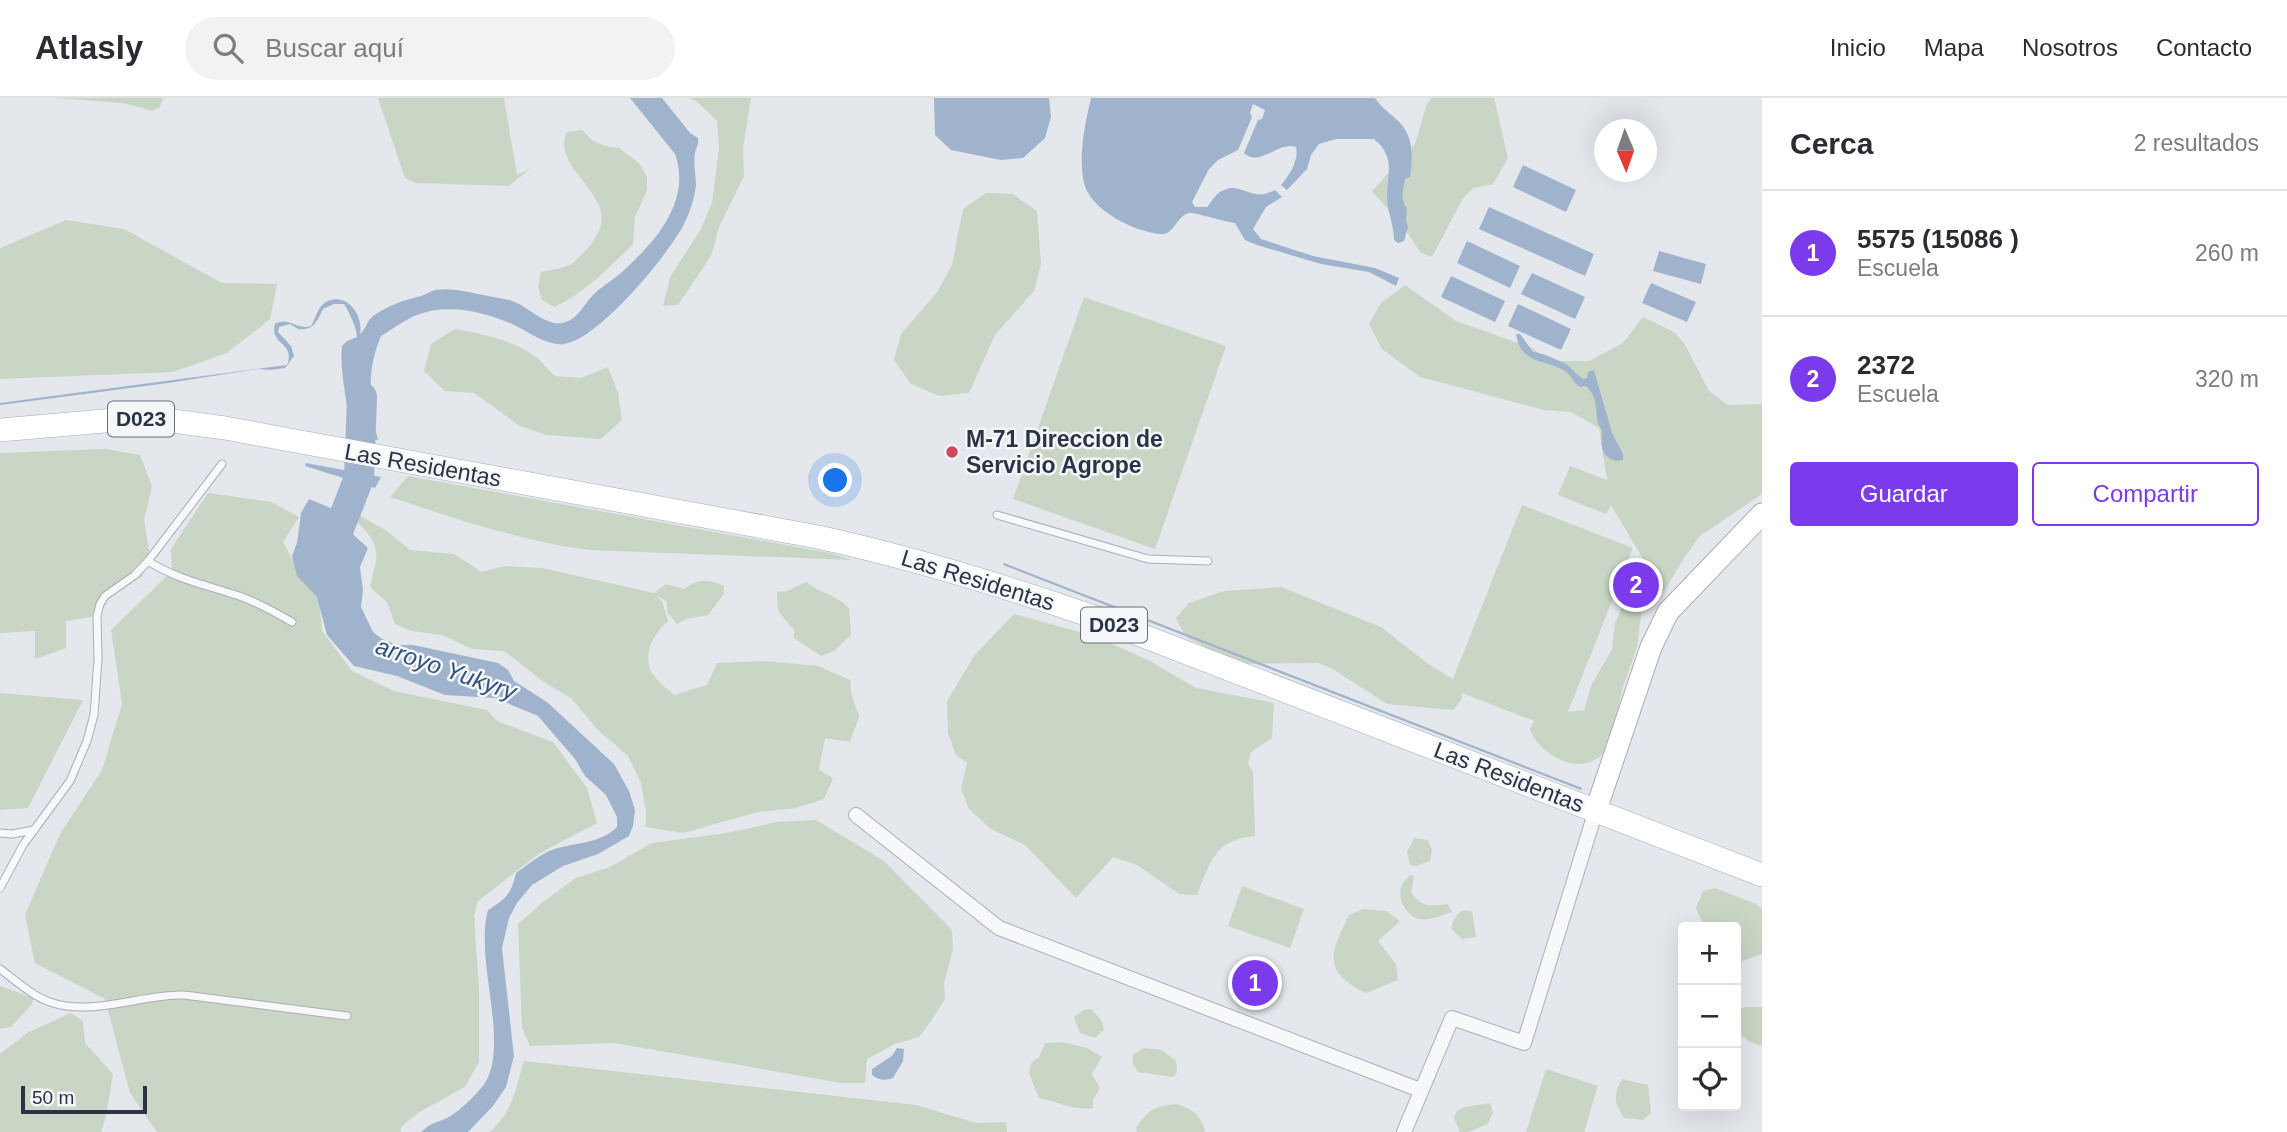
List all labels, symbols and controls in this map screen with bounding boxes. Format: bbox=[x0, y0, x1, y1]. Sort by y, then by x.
search box bbox=[185, 17, 675, 80]
text: Atlasly bbox=[35, 29, 143, 66]
icon: search bbox=[209, 29, 247, 67]
text: Buscar aquí bbox=[265, 33, 404, 63]
text: Inicio bbox=[1830, 34, 1886, 61]
text: Mapa bbox=[1924, 34, 1984, 61]
text: Nosotros bbox=[2022, 34, 2118, 61]
text: Contacto bbox=[2156, 34, 2252, 61]
north arrow bbox=[1594, 119, 1657, 182]
text: Cerca bbox=[1790, 127, 1873, 160]
text: 2 resultados bbox=[2134, 130, 2259, 156]
text: 5575 (15086 ) bbox=[1857, 224, 2019, 254]
text: 1 bbox=[1807, 240, 1819, 266]
text: 260 m bbox=[2195, 240, 2259, 266]
text: Escuela bbox=[1857, 255, 1939, 281]
text: 2372 bbox=[1857, 350, 1915, 380]
text: 2 bbox=[1807, 366, 1819, 392]
text: 320 m bbox=[2195, 366, 2259, 392]
text: Escuela bbox=[1857, 381, 1939, 407]
road number: D023 bbox=[108, 402, 174, 436]
place label: M-71 Direccion de Servicio Agrope bbox=[966, 426, 1163, 478]
street label: Las Residentas bbox=[343, 438, 503, 492]
marker: M-71 Direccion de Servicio Agrope bbox=[944, 444, 960, 460]
button: Guardar bbox=[1790, 462, 2018, 526]
button: Compartir bbox=[2032, 462, 2259, 526]
your location bbox=[818, 463, 852, 497]
street label: Las Residentas bbox=[898, 544, 1058, 616]
pin: 2 bbox=[1613, 559, 1659, 611]
road number: D023 bbox=[1081, 608, 1147, 642]
water label: arroyo Yukyry bbox=[372, 632, 522, 706]
street label: Las Residentas bbox=[1430, 736, 1588, 818]
map controls bbox=[1678, 922, 1741, 1111]
button: + bbox=[1678, 922, 1741, 985]
pin: 1 bbox=[1232, 957, 1278, 1009]
button: − bbox=[1678, 985, 1741, 1048]
button: locate bbox=[1678, 1048, 1741, 1111]
scale bar bbox=[21, 1083, 147, 1115]
text: 50 m bbox=[32, 1087, 74, 1108]

